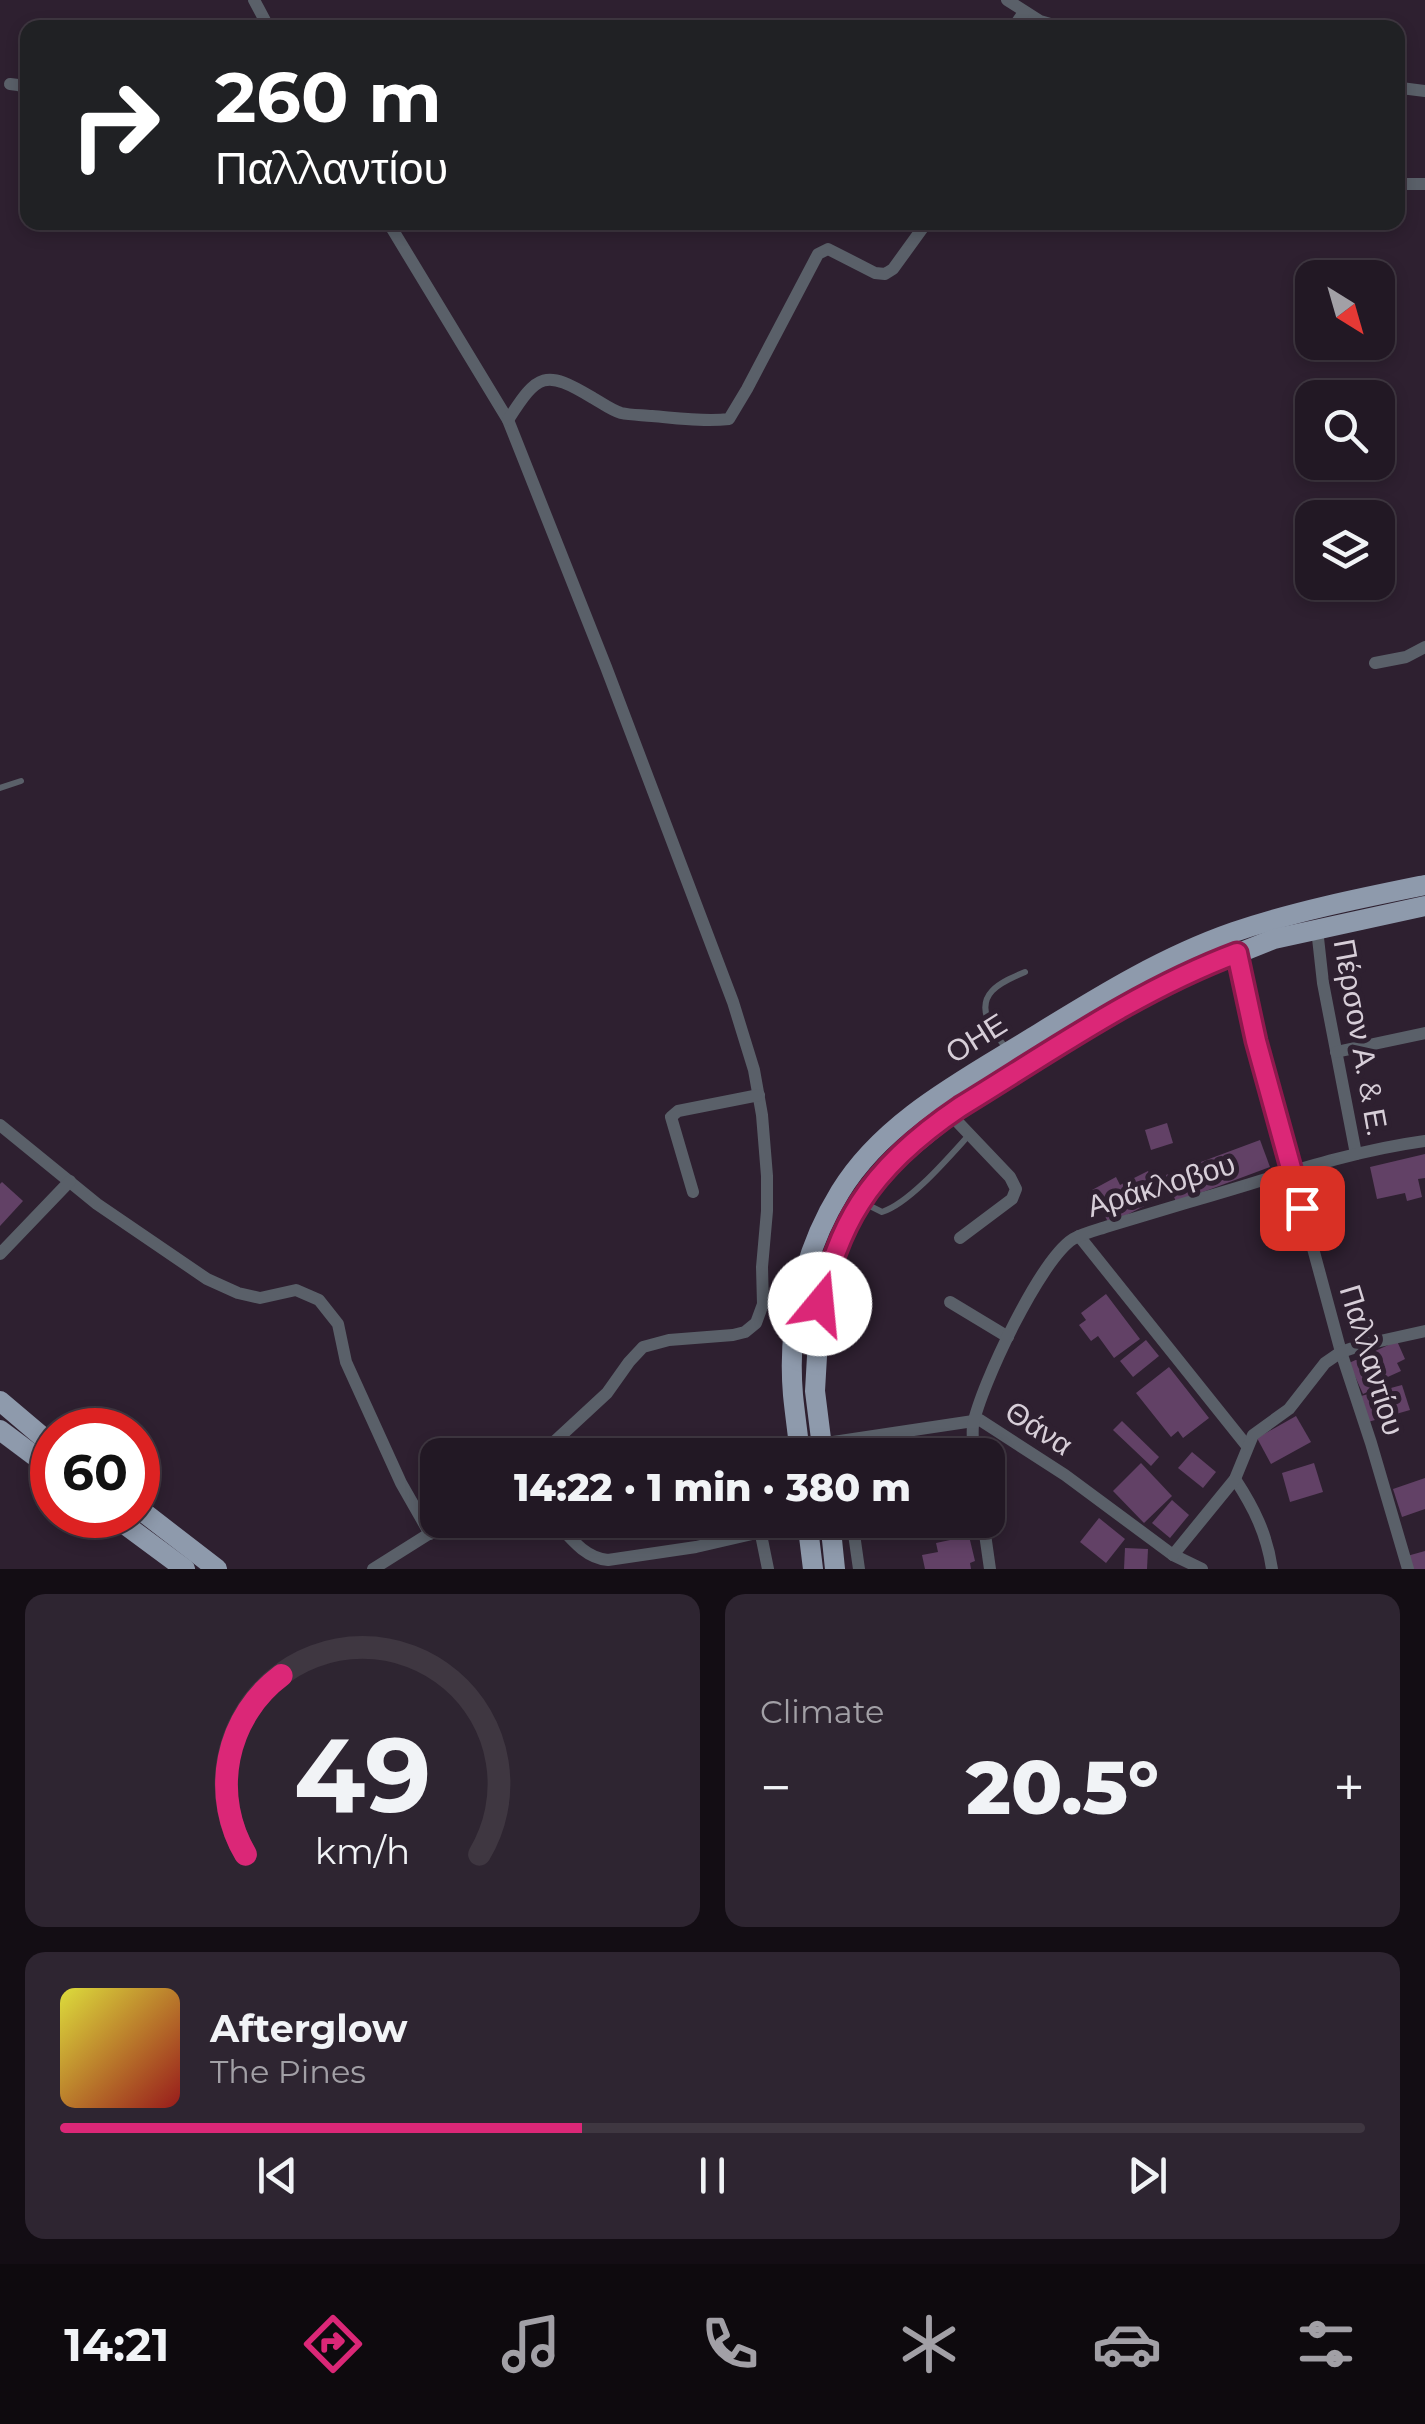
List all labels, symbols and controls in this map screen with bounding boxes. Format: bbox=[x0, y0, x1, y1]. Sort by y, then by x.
text: 260 m bbox=[215, 54, 442, 140]
icon: right bbox=[50, 60, 180, 190]
text: Παλλαντίου bbox=[215, 140, 448, 195]
north arrow bbox=[1295, 260, 1395, 360]
map controls bbox=[1295, 260, 1395, 600]
button: search bbox=[1295, 380, 1395, 480]
button: layers bbox=[1295, 500, 1395, 600]
street label: Πέρσον Α. & Ε. bbox=[1326, 936, 1396, 1138]
street label: ΟΗΕ bbox=[939, 1005, 1013, 1071]
street label: Αράκλοβου bbox=[1083, 1145, 1239, 1225]
pin bbox=[1260, 1166, 1345, 1251]
icon: arrive bbox=[1275, 1181, 1330, 1236]
position arrow bbox=[768, 1252, 872, 1356]
street label: Παλλαντίου bbox=[1332, 1280, 1412, 1440]
street label: Θάνα bbox=[998, 1393, 1080, 1463]
speed limit sign: 60 bbox=[30, 1408, 160, 1538]
text: 14:22 · 1 min · 380 m bbox=[514, 1464, 911, 1511]
text: Climate bbox=[760, 1692, 884, 1731]
text: 49 bbox=[294, 1711, 431, 1838]
text: 20.5° bbox=[966, 1741, 1159, 1833]
text: − bbox=[760, 1754, 792, 1821]
text: + bbox=[1333, 1754, 1365, 1821]
text: km/h bbox=[315, 1829, 410, 1873]
text: Afterglow bbox=[210, 2005, 408, 2052]
text: The Pines bbox=[210, 2052, 366, 2091]
icon: previous bbox=[250, 2148, 305, 2203]
icon: pause bbox=[685, 2148, 740, 2203]
icon: next bbox=[1120, 2148, 1175, 2203]
icon: directions bbox=[298, 2309, 368, 2379]
icon: music bbox=[496, 2309, 566, 2379]
icon: phone bbox=[695, 2309, 765, 2379]
icon: climate bbox=[894, 2309, 964, 2379]
icon: car bbox=[1092, 2309, 1162, 2379]
icon: filters bbox=[1291, 2309, 1361, 2379]
text: 14:21 bbox=[64, 2317, 169, 2372]

